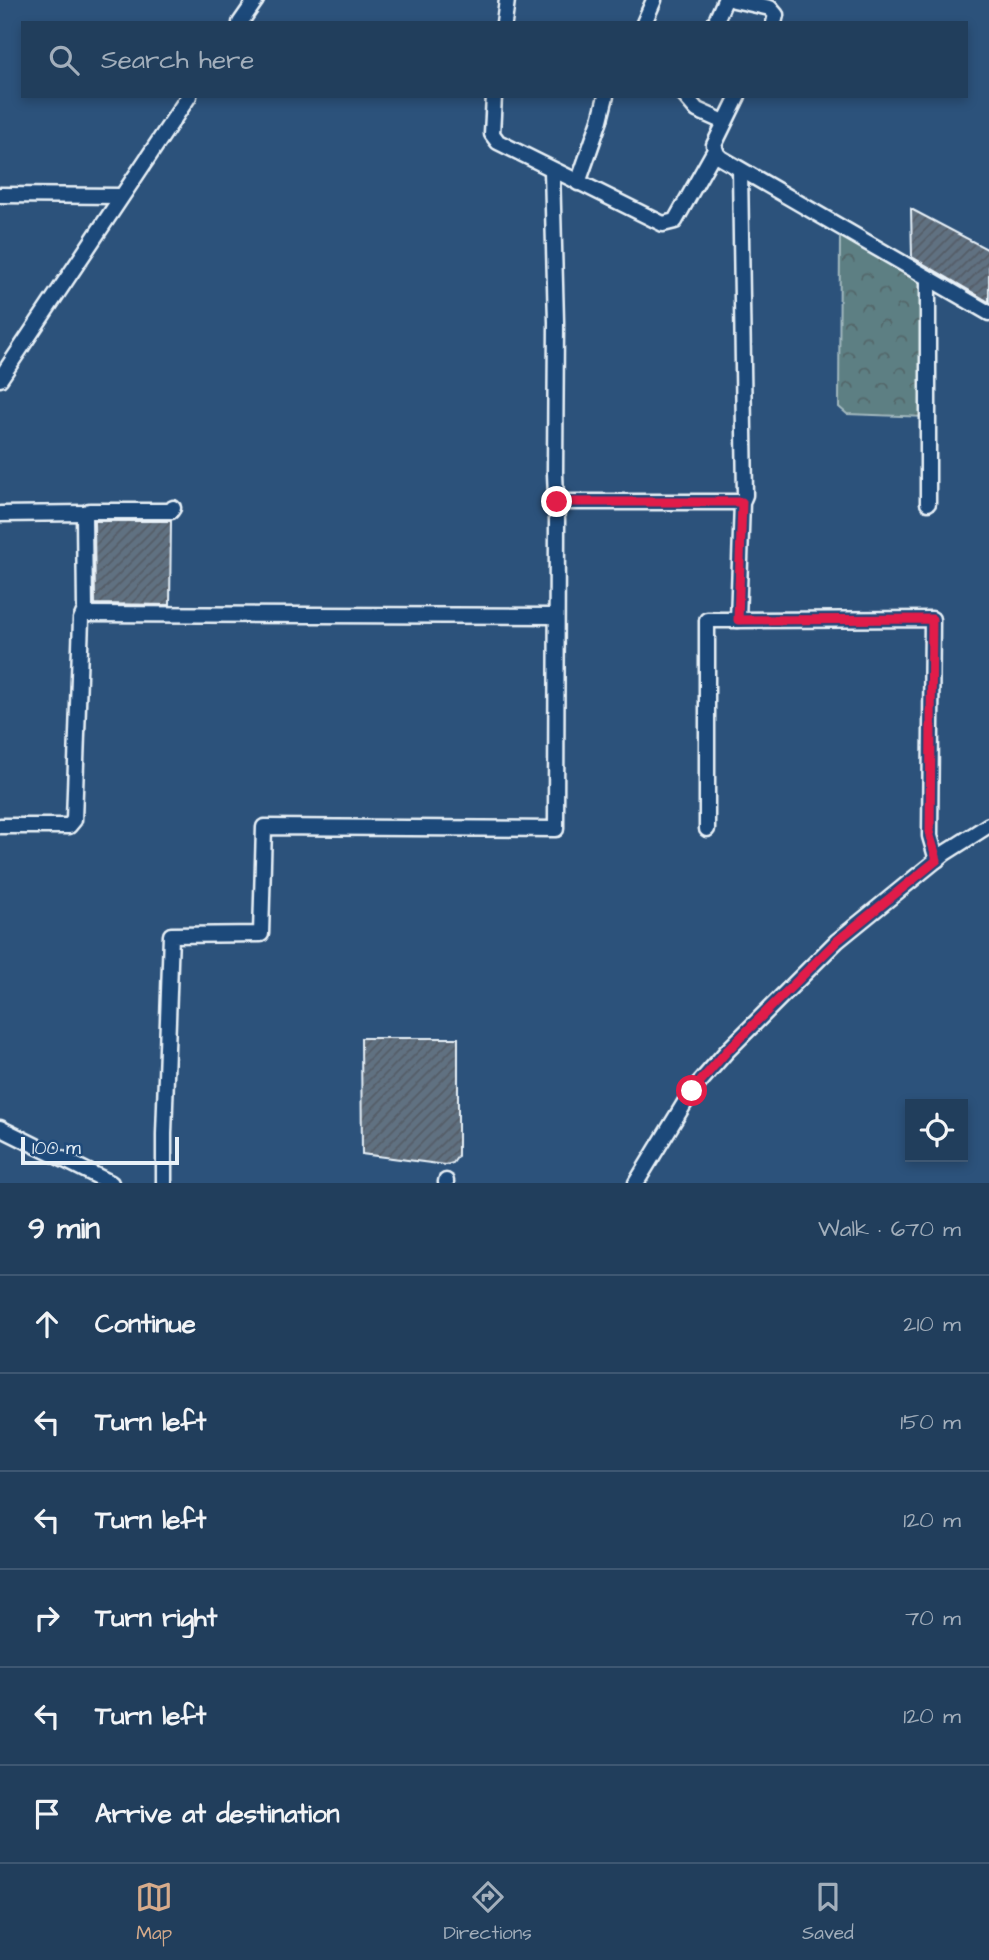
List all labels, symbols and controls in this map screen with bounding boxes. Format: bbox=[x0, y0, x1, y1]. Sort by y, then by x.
search box bbox=[21, 21, 968, 98]
icon: search bbox=[45, 41, 83, 79]
text: Search here bbox=[101, 42, 254, 78]
route end bbox=[541, 486, 572, 517]
route start bbox=[676, 1075, 707, 1106]
map controls bbox=[905, 1099, 968, 1162]
button: locate bbox=[905, 1099, 968, 1162]
scale bar bbox=[21, 1134, 178, 1166]
text: 100 m bbox=[32, 1135, 81, 1162]
text: 9 min bbox=[28, 1208, 100, 1250]
text: Walk · 670 m bbox=[818, 1213, 961, 1245]
icon: ahead bbox=[28, 1305, 66, 1343]
text: Continue bbox=[95, 1306, 196, 1342]
text: 210 m bbox=[903, 1308, 961, 1340]
icon: left bbox=[28, 1403, 66, 1441]
text: Turn left bbox=[95, 1404, 206, 1440]
text: 150 m bbox=[900, 1406, 961, 1438]
icon: left bbox=[28, 1501, 66, 1539]
text: Turn left bbox=[95, 1502, 206, 1538]
text: 120 m bbox=[903, 1504, 961, 1536]
icon: right bbox=[28, 1599, 66, 1637]
text: Turn right bbox=[95, 1600, 217, 1636]
text: 70 m bbox=[905, 1602, 961, 1634]
icon: left bbox=[28, 1697, 66, 1735]
text: Turn left bbox=[95, 1698, 206, 1734]
text: 120 m bbox=[903, 1700, 961, 1732]
icon: arrive bbox=[28, 1795, 66, 1833]
text: Arrive at destination bbox=[95, 1796, 340, 1832]
tab: Map bbox=[135, 1878, 173, 1947]
tab: Directions bbox=[443, 1878, 532, 1947]
tab: Saved bbox=[802, 1878, 854, 1947]

